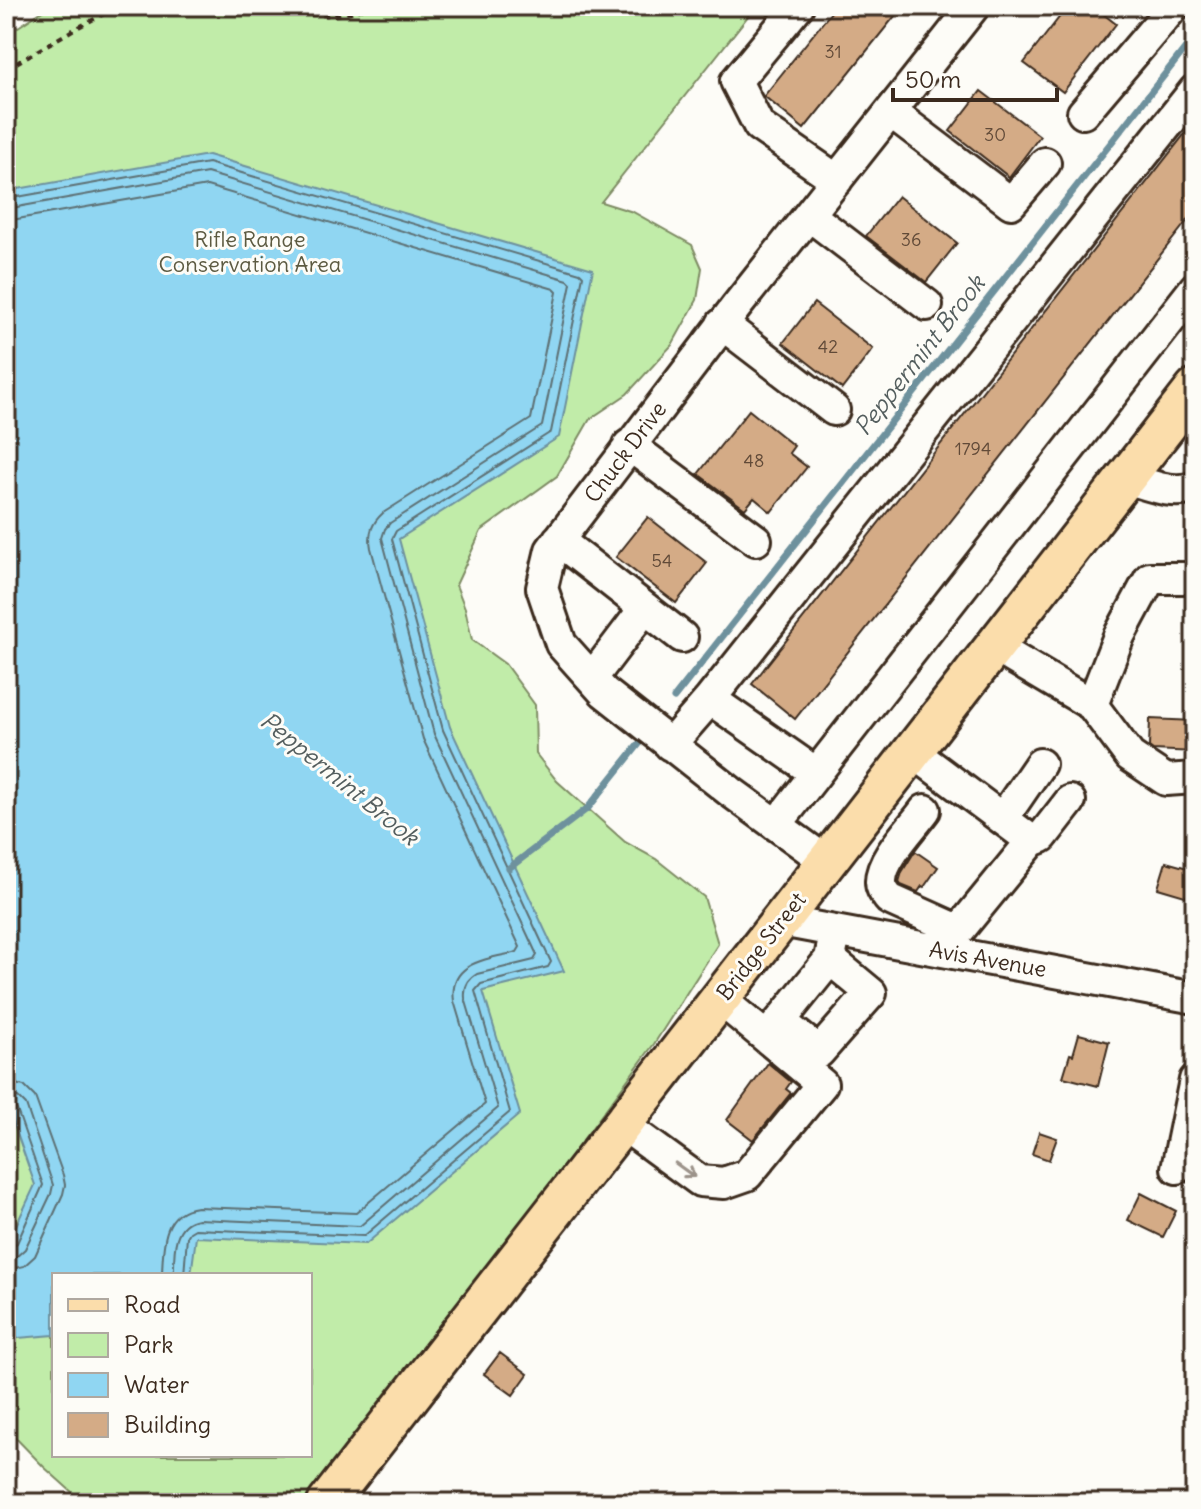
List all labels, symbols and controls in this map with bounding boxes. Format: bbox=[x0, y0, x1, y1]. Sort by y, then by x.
house number: 31 bbox=[824, 40, 842, 63]
scale bar bbox=[893, 52, 1057, 102]
text: 50 m bbox=[905, 64, 961, 94]
house number: 30 bbox=[984, 123, 1006, 146]
park label: Rifle Range Conservation Area bbox=[159, 225, 341, 278]
house number: 36 bbox=[901, 228, 921, 251]
water label: Peppermint Brook bbox=[847, 268, 992, 441]
house number: 42 bbox=[818, 335, 838, 358]
street label: Chuck Drive bbox=[578, 396, 672, 508]
house number: 1794 bbox=[955, 437, 991, 460]
house number: 48 bbox=[744, 449, 764, 472]
house number: 54 bbox=[652, 549, 672, 572]
water label: Peppermint Brook bbox=[255, 705, 427, 852]
street label: Bridge Street bbox=[710, 886, 812, 1006]
street label: Avis Avenue bbox=[927, 935, 1049, 983]
one-way arrow bbox=[674, 1162, 695, 1179]
legend bbox=[52, 1273, 312, 1457]
text: Road bbox=[124, 1289, 180, 1319]
text: Park bbox=[124, 1329, 174, 1359]
text: Water bbox=[124, 1369, 189, 1399]
text: Building bbox=[124, 1409, 211, 1439]

